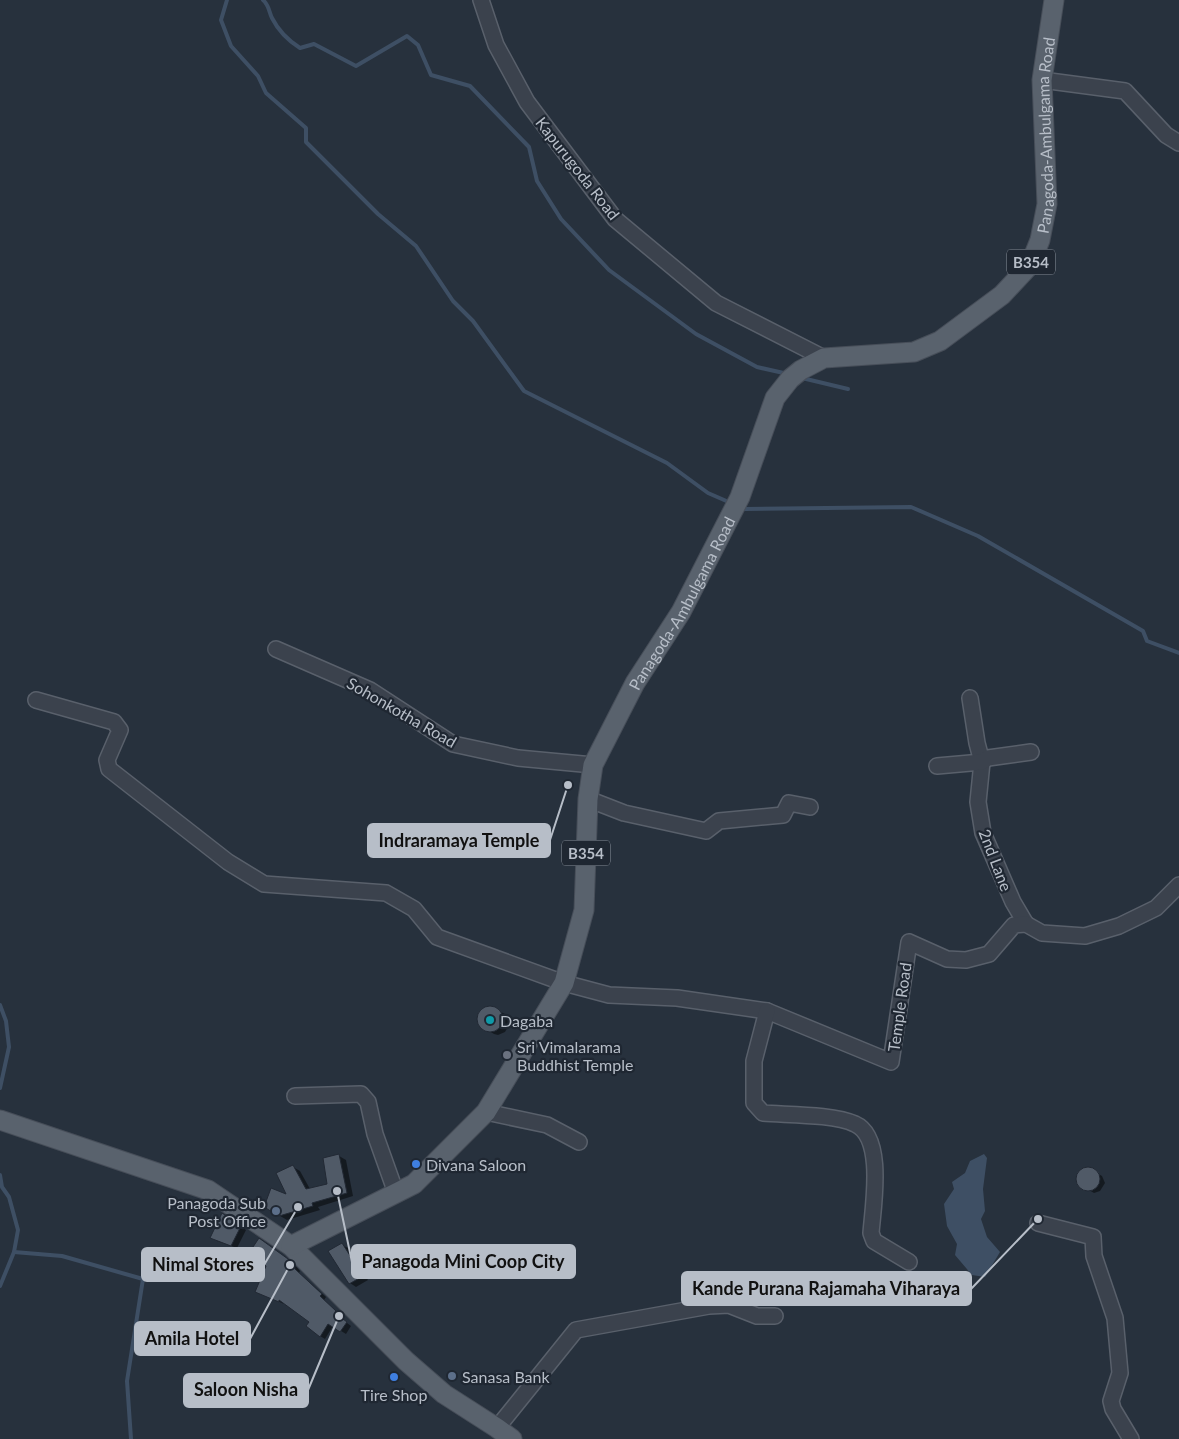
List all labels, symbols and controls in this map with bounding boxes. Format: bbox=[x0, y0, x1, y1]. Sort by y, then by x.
street label: Panagoda-Ambulgama Road bbox=[1032, 36, 1058, 235]
street label: Kapurugoda Road bbox=[532, 113, 624, 223]
road number: B354 bbox=[1007, 250, 1055, 274]
street label: Panagoda-Ambulgama Road bbox=[624, 513, 738, 693]
street label: Sohonkotha Road bbox=[344, 673, 460, 751]
callout: Indraramaya Temple bbox=[368, 824, 550, 857]
street label: 2nd Lane bbox=[976, 826, 1016, 894]
text: Indraramaya Temple bbox=[379, 829, 540, 851]
road number: B354 bbox=[562, 840, 610, 866]
street label: Temple Road bbox=[883, 961, 915, 1053]
place label: Dagaba bbox=[500, 1011, 553, 1030]
marker: Dagaba bbox=[484, 1014, 496, 1026]
place label: Sri Vimalarama Buddhist Temple bbox=[517, 1037, 633, 1074]
marker: Sri Vimalarama Buddhist Temple bbox=[501, 1049, 513, 1061]
place label: Divana Saloon bbox=[426, 1155, 526, 1174]
marker: Divana Saloon bbox=[410, 1158, 422, 1170]
place label: Panagoda Sub Post Office bbox=[167, 1193, 266, 1230]
marker: Panagoda Sub Post Office bbox=[270, 1205, 282, 1217]
callout: Panagoda Mini Coop City bbox=[352, 1245, 575, 1278]
callout: Nimal Stores bbox=[142, 1248, 264, 1281]
text: Panagoda Mini Coop City bbox=[362, 1250, 565, 1272]
text: Nimal Stores bbox=[152, 1253, 254, 1275]
callout: Kande Purana Rajamaha Viharaya bbox=[682, 1272, 971, 1305]
text: Kande Purana Rajamaha Viharaya bbox=[692, 1277, 960, 1299]
callout: Amila Hotel bbox=[135, 1322, 250, 1355]
text: Amila Hotel bbox=[144, 1327, 239, 1349]
place label: Sanasa Bank bbox=[462, 1367, 550, 1386]
marker: Sanasa Bank bbox=[446, 1370, 458, 1382]
marker: Tire Shop bbox=[388, 1371, 400, 1383]
callout: Saloon Nisha bbox=[184, 1374, 308, 1407]
text: Saloon Nisha bbox=[194, 1378, 298, 1400]
place label: Tire Shop bbox=[361, 1385, 427, 1404]

